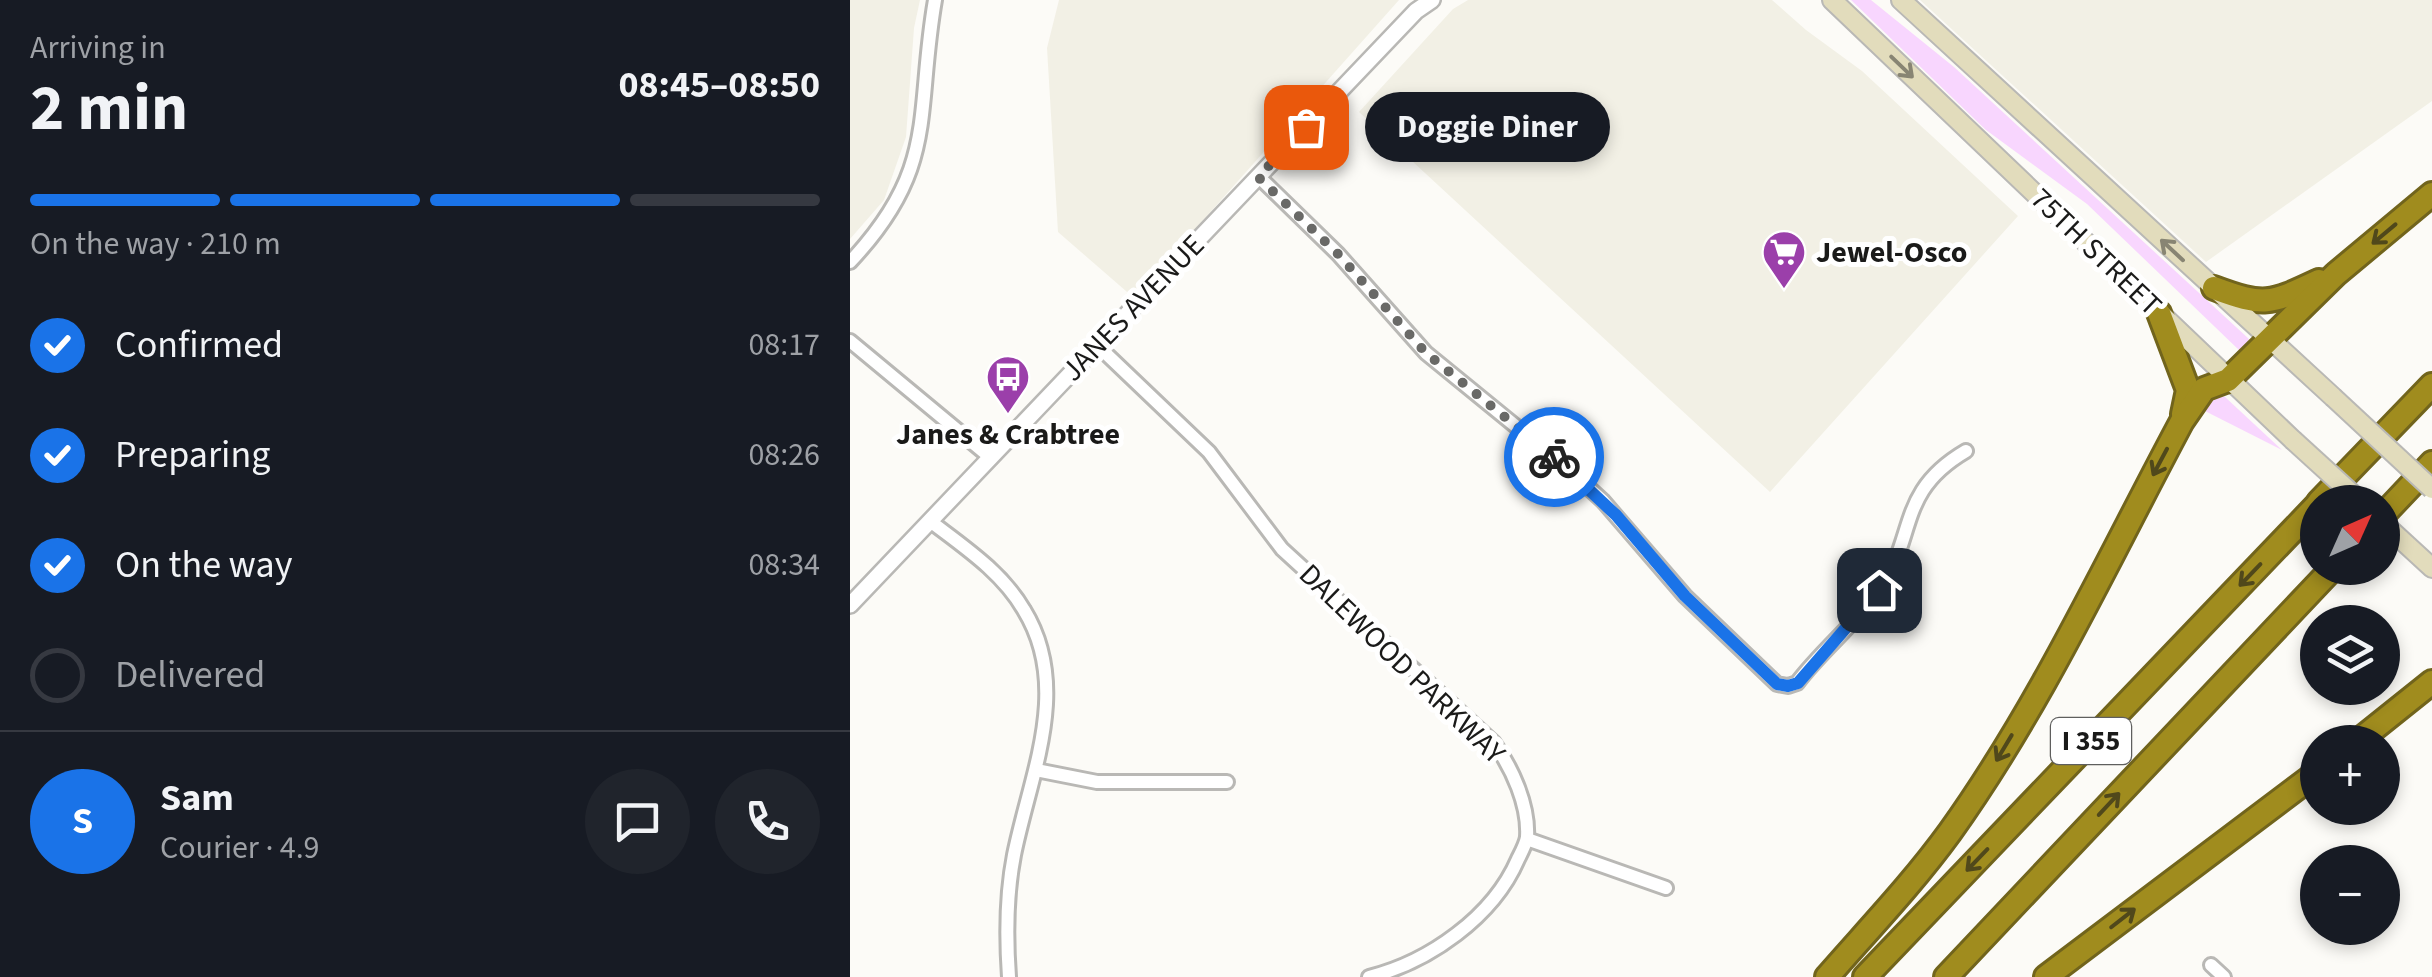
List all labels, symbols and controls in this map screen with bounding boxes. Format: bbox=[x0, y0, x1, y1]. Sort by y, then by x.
text: Arriving in bbox=[30, 25, 166, 71]
one-way arrow bbox=[1890, 55, 1914, 79]
text: 08:45–08:50 bbox=[618, 58, 820, 112]
text: 2 min bbox=[30, 62, 188, 155]
pin bbox=[1264, 85, 1349, 170]
callout: Doggie Diner bbox=[1366, 92, 1611, 162]
icon: bag bbox=[1279, 100, 1334, 155]
text: Doggie Diner bbox=[1397, 104, 1578, 150]
street label: 75TH STREET bbox=[2021, 178, 2171, 326]
text: On the way · 210 m bbox=[30, 221, 281, 267]
one-way arrow bbox=[2372, 222, 2397, 245]
street label: JANES AVENUE bbox=[1052, 225, 1214, 391]
supermarket icon: Jewel-Osco bbox=[1761, 229, 1807, 290]
place label: Jewel-Osco bbox=[1816, 231, 1967, 274]
one-way arrow bbox=[2160, 238, 2186, 262]
icon: check bbox=[30, 318, 85, 373]
text: Confirmed bbox=[115, 318, 283, 372]
text: 08:17 bbox=[748, 322, 820, 368]
bus stop icon: Janes & Crabtree bbox=[985, 354, 1031, 415]
courier bbox=[1504, 407, 1604, 507]
place label: Janes & Crabtree bbox=[896, 413, 1120, 456]
icon: check bbox=[30, 428, 85, 483]
text: Preparing bbox=[115, 428, 270, 482]
icon: bike bbox=[1527, 430, 1582, 485]
text: 08:26 bbox=[748, 432, 820, 478]
one-way arrow bbox=[2149, 447, 2169, 477]
north arrow bbox=[2300, 485, 2400, 585]
map controls bbox=[2300, 485, 2400, 945]
icon: check bbox=[30, 538, 85, 593]
text: On the way bbox=[115, 538, 292, 592]
text: 08:34 bbox=[748, 542, 820, 588]
pin bbox=[1837, 548, 1922, 633]
street label: DALEWOOD PARKWAY bbox=[1289, 554, 1515, 775]
one-way arrow bbox=[2238, 562, 2262, 586]
icon: home bbox=[1852, 563, 1907, 618]
button: layers bbox=[2300, 605, 2400, 705]
text: Delivered bbox=[115, 648, 265, 702]
road number: I 355 bbox=[2051, 718, 2131, 764]
button: + bbox=[2300, 725, 2400, 825]
one-way arrow bbox=[1994, 733, 2014, 762]
button: chat bbox=[585, 769, 690, 874]
button: phone bbox=[715, 769, 820, 874]
text: Sam bbox=[160, 771, 234, 825]
one-way arrow bbox=[2097, 793, 2121, 817]
text: S bbox=[72, 794, 93, 848]
text: Courier · 4.9 bbox=[160, 825, 320, 871]
button: − bbox=[2300, 845, 2400, 945]
one-way arrow bbox=[1966, 847, 1989, 872]
one-way arrow bbox=[2109, 907, 2136, 928]

